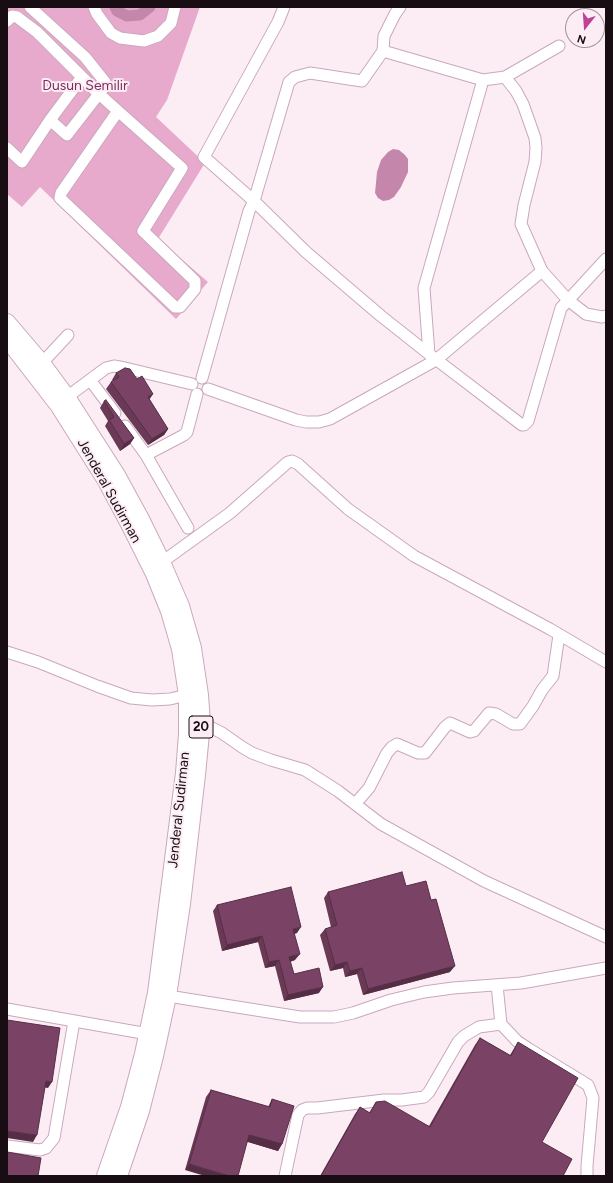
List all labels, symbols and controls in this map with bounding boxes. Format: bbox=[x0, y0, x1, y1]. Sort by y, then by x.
north arrow bbox=[565, 8, 605, 48]
text: N bbox=[576, 32, 588, 46]
park label: Dusun Semilir bbox=[42, 78, 128, 94]
street label: Jenderal Sudirman bbox=[73, 436, 145, 546]
road number: 20 bbox=[189, 716, 213, 738]
street label: Jenderal Sudirman bbox=[165, 751, 193, 869]

